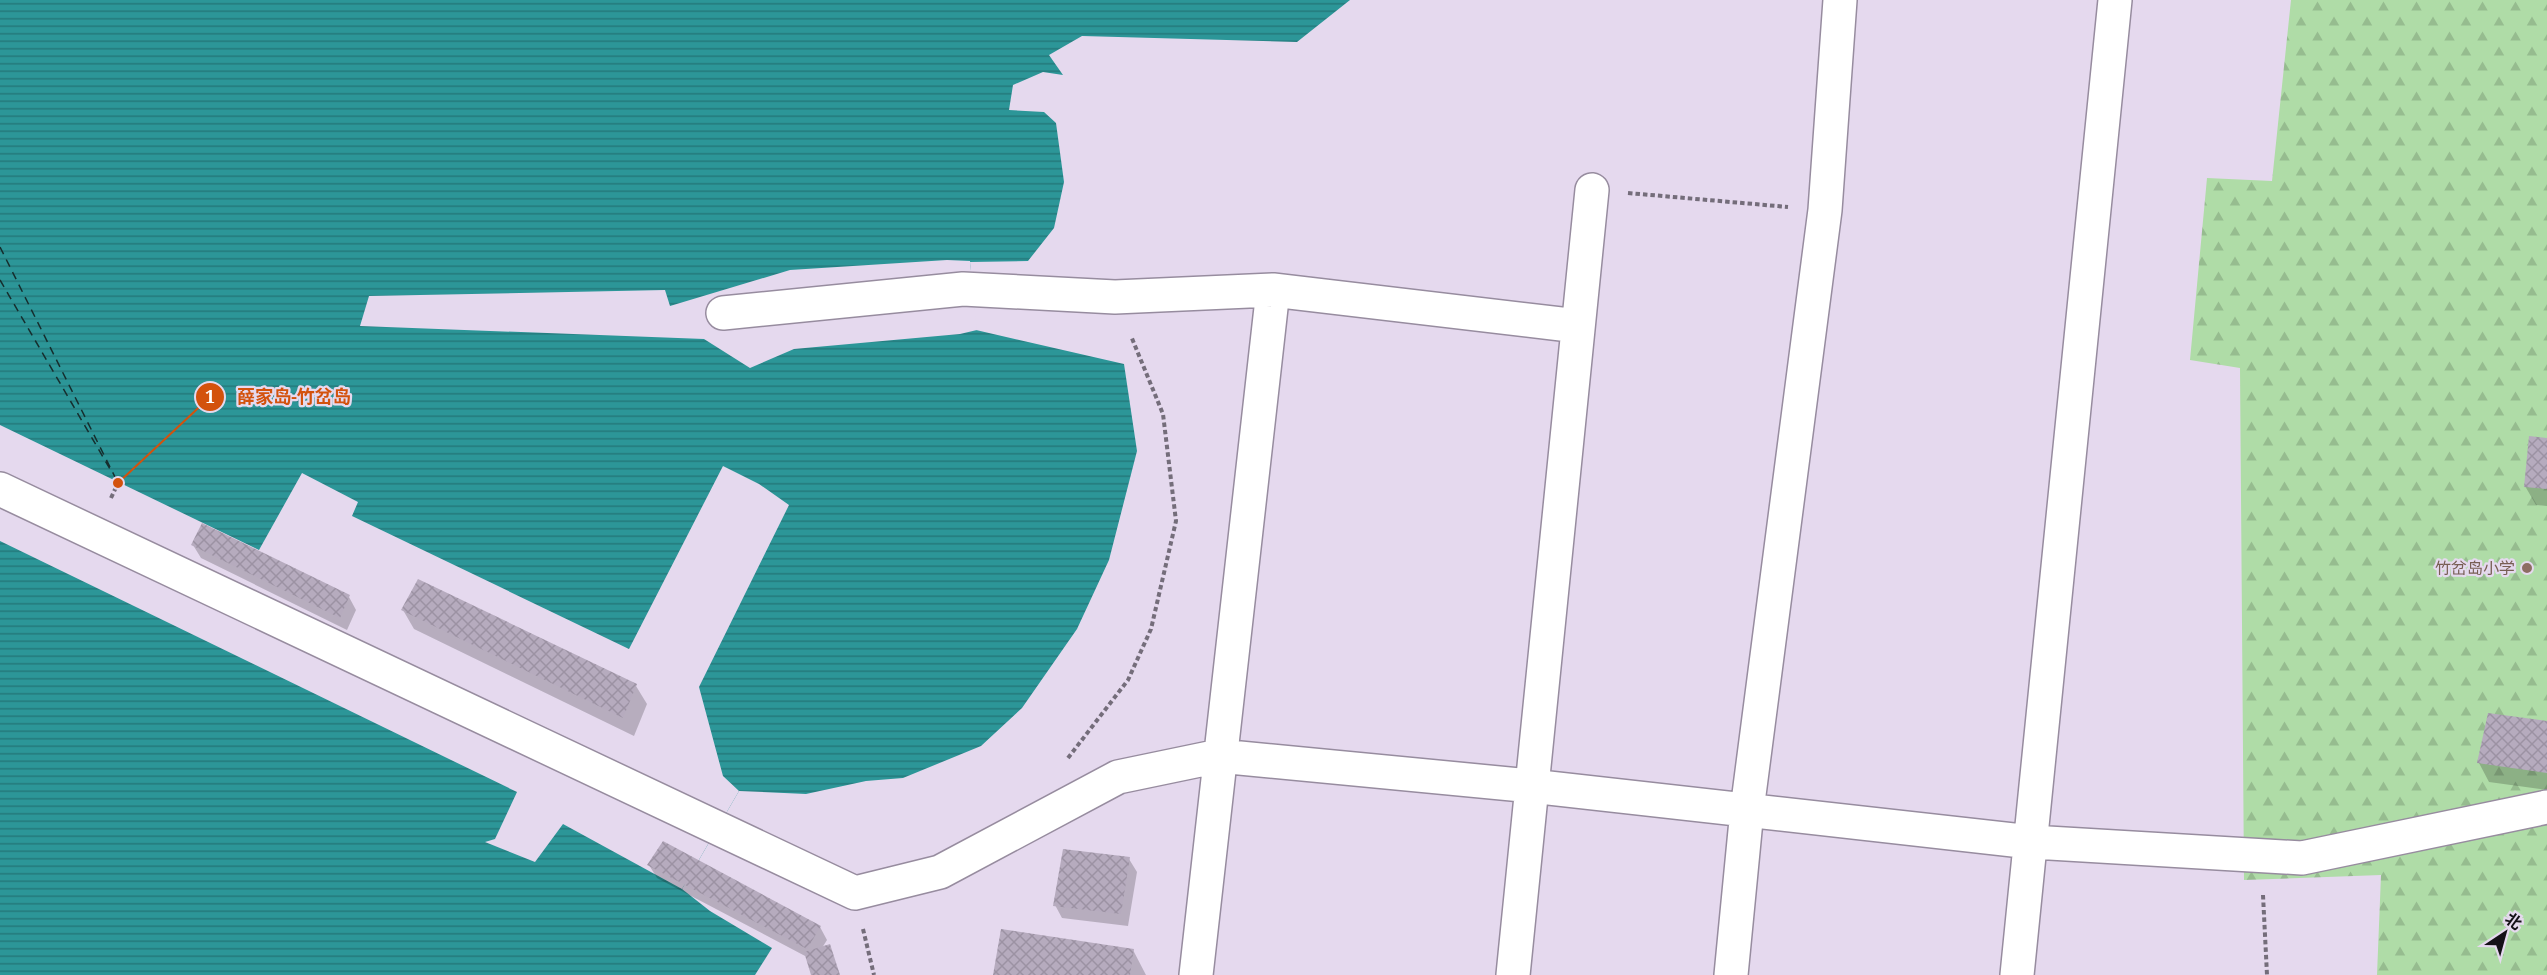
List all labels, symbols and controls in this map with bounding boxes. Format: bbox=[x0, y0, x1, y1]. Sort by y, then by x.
callout: 薛家岛-竹岔岛 bbox=[195, 379, 363, 415]
text: 1 bbox=[205, 384, 215, 408]
text: 薛家岛-竹岔岛 bbox=[237, 384, 351, 408]
place label: 竹岔岛小学 bbox=[2435, 557, 2515, 579]
marker: 竹岔岛小学 bbox=[2520, 561, 2534, 575]
north arrow bbox=[2475, 903, 2535, 963]
text: 北 bbox=[2501, 907, 2527, 934]

